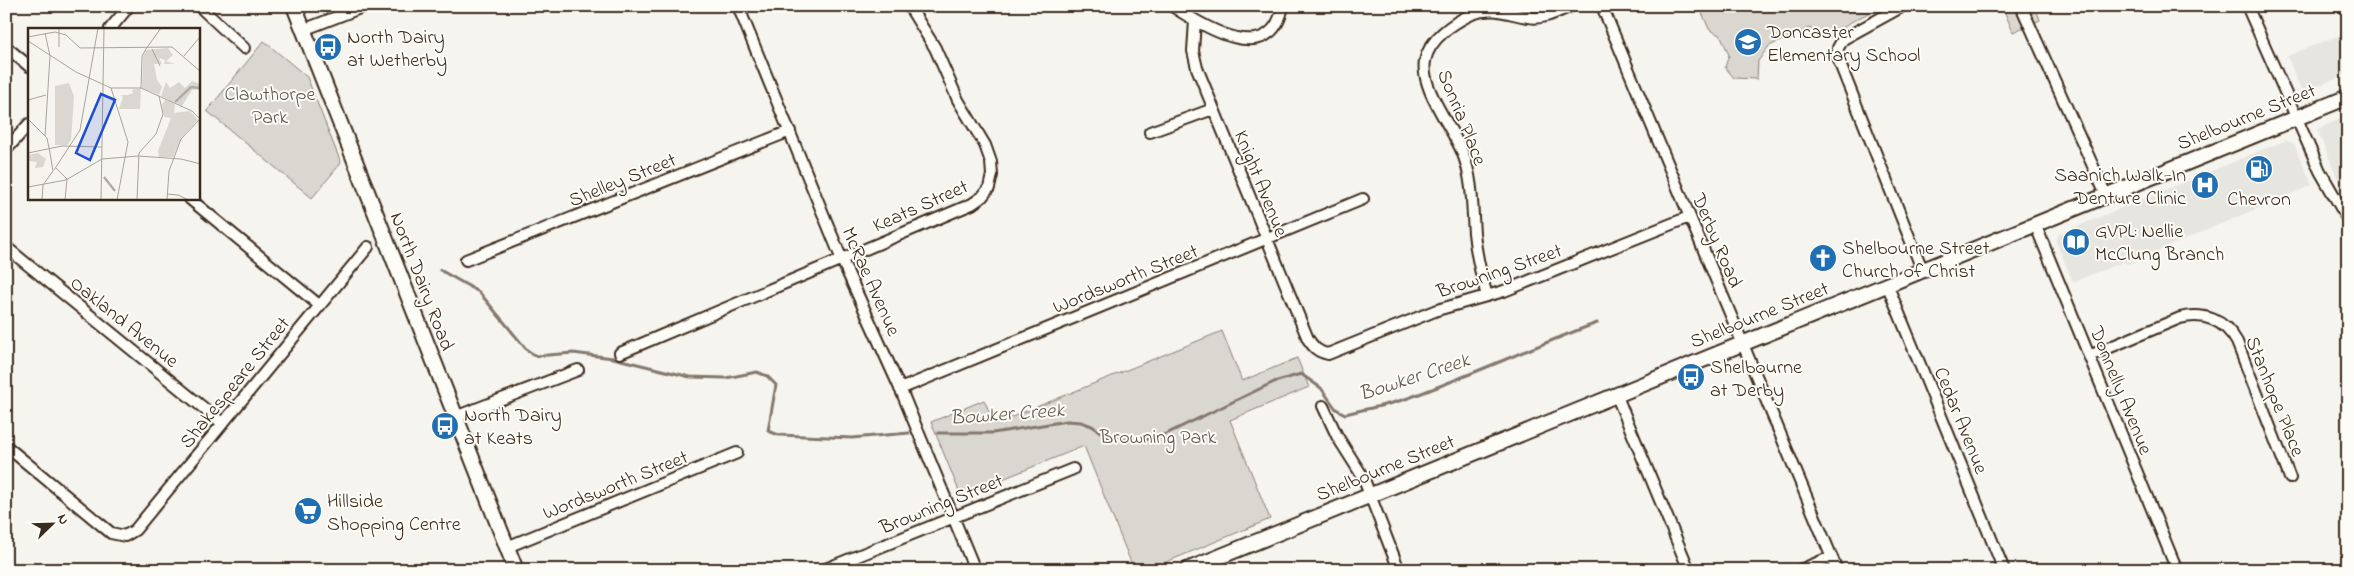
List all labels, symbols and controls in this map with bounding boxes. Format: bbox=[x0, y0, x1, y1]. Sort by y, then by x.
place label: Doncaster Elementary School bbox=[1766, 19, 1920, 71]
place label: North Dairy at Wetherby bbox=[347, 24, 447, 76]
school or university icon: Doncaster Elementary School bbox=[1733, 27, 1763, 57]
inset map bbox=[28, 28, 200, 200]
bus stop icon: North Dairy at Wetherby bbox=[313, 32, 343, 62]
street label: Sonria Place bbox=[1428, 66, 1493, 170]
street label: Shelbourne Street bbox=[2173, 77, 2321, 159]
park label: Clawthorpe Park bbox=[225, 81, 315, 133]
street label: Knight Avenue bbox=[1224, 126, 1294, 242]
street label: Shelley Street bbox=[565, 147, 681, 216]
fuel station icon: Chevron bbox=[2244, 154, 2274, 184]
place label: Saanich Walk-In Denture Clinic bbox=[2054, 162, 2186, 214]
hospital icon: Saanich Walk-In Denture Clinic bbox=[2190, 170, 2220, 200]
street label: Keats Street bbox=[869, 173, 974, 241]
place label: Chevron bbox=[2227, 186, 2291, 215]
street label: Derby Road bbox=[1682, 188, 1749, 293]
street label: North Dairy Road bbox=[381, 208, 460, 355]
place label: GVPL: Nellie McClung Branch bbox=[2095, 218, 2224, 271]
street label: McRae Avenue bbox=[833, 223, 907, 341]
library icon: GVPL: Nellie McClung Branch bbox=[2061, 227, 2091, 257]
place label: Shelbourne Street Church of Christ bbox=[1842, 235, 1990, 287]
street label: Browning Street bbox=[1432, 237, 1567, 309]
street label: Wordsworth Street bbox=[1049, 238, 1203, 323]
church icon: Shelbourne Street Church of Christ bbox=[1808, 243, 1838, 273]
street label: Oakland Avenue bbox=[63, 270, 184, 376]
street label: Shelbourne Street bbox=[1686, 275, 1834, 357]
street label: Shakespeare Street bbox=[174, 311, 298, 456]
street label: Donnelly Avenue bbox=[2080, 321, 2159, 460]
street label: Stanhope Place bbox=[2236, 332, 2311, 461]
water label: Bowker Creek bbox=[1355, 346, 1475, 410]
place label: Shelbourne at Derby bbox=[1710, 354, 1802, 406]
bus stop icon: Shelbourne at Derby bbox=[1676, 362, 1706, 392]
street label: Cedar Avenue bbox=[1925, 363, 1994, 479]
water label: Bowker Creek bbox=[949, 396, 1066, 434]
place label: North Dairy at Keats bbox=[464, 402, 562, 454]
bus stop icon: North Dairy at Keats bbox=[430, 411, 460, 441]
park label: Browning Park bbox=[1099, 424, 1217, 454]
street label: Shelbourne Street bbox=[1312, 428, 1460, 510]
street label: Wordsworth Street bbox=[539, 444, 693, 529]
street label: Browning Street bbox=[875, 467, 1009, 545]
place label: Hillside Shopping Centre bbox=[327, 488, 461, 541]
supermarket icon: Hillside Shopping Centre bbox=[293, 496, 323, 526]
north arrow bbox=[28, 498, 78, 548]
text: N bbox=[51, 511, 74, 528]

